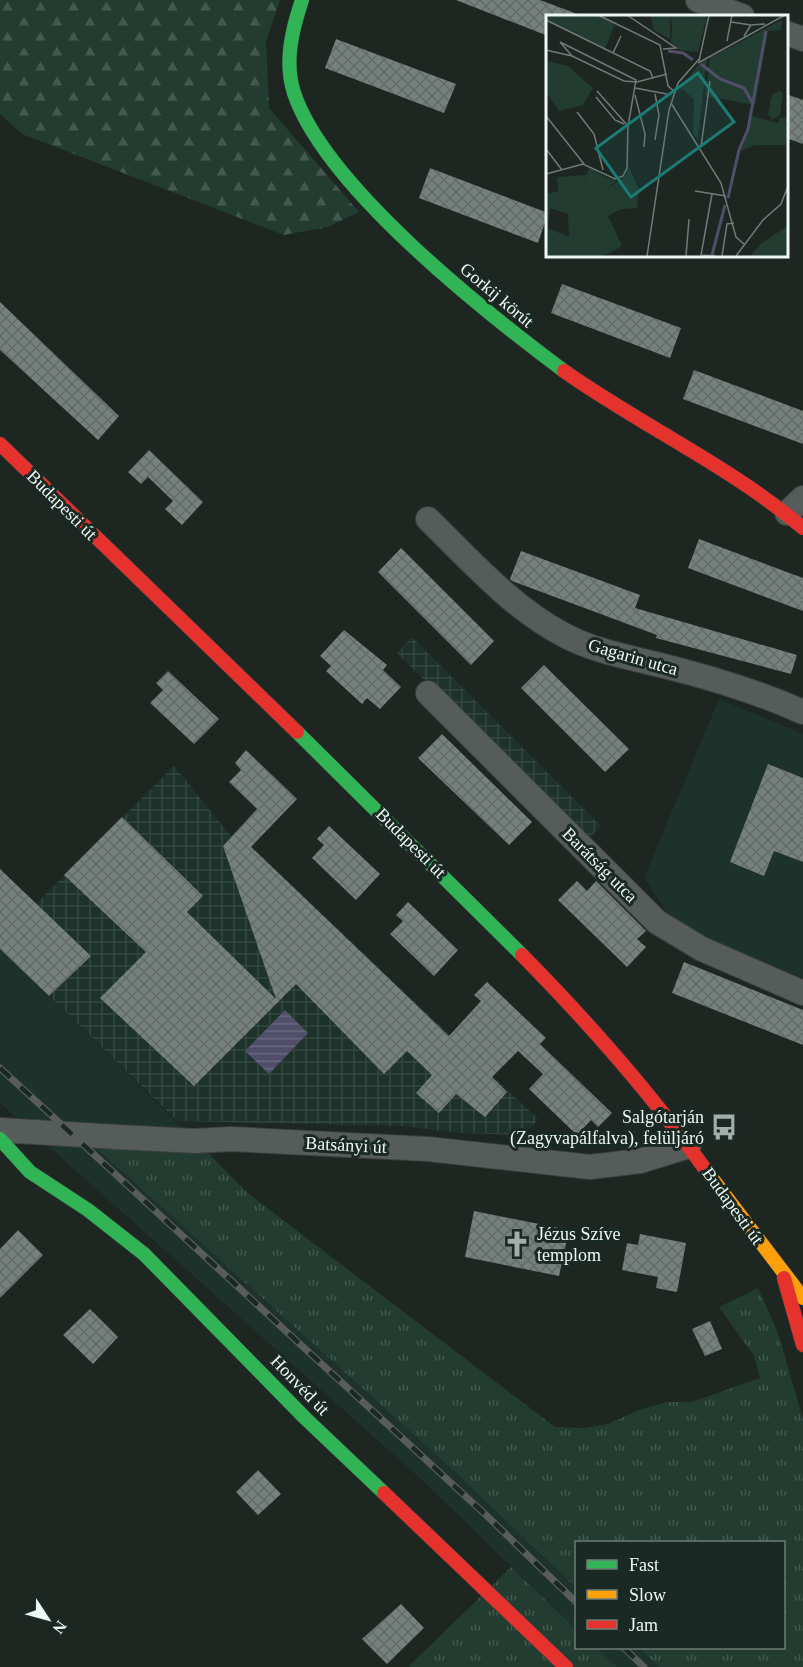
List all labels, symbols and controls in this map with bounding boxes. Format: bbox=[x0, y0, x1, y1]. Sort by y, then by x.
inset map bbox=[546, 15, 788, 256]
street label: Gorkij körút bbox=[456, 259, 538, 331]
street label: Budapesti út bbox=[23, 466, 101, 544]
street label: Gagarin utca bbox=[586, 635, 680, 679]
street label: Budapesti út bbox=[372, 804, 450, 882]
street label: Barátság utca bbox=[558, 823, 642, 907]
place label: Salgótarján (Zagyvapálfalva), felüljáró bbox=[510, 1107, 704, 1149]
bus stop icon: Salgótarján (Zagyvapálfalva), felüljáró bbox=[709, 1112, 739, 1142]
street label: Batsányi út bbox=[305, 1133, 387, 1157]
street label: Budapesti út bbox=[698, 1164, 768, 1248]
place label: Jézus Szíve templom bbox=[537, 1224, 620, 1265]
church icon: Jézus Szíve templom bbox=[502, 1229, 532, 1259]
street label: Honvéd út bbox=[267, 1351, 333, 1419]
legend bbox=[575, 1541, 785, 1649]
text: Fast bbox=[629, 1555, 659, 1575]
text: Slow bbox=[629, 1585, 666, 1605]
north arrow bbox=[18, 1589, 78, 1649]
text: Jam bbox=[629, 1615, 658, 1635]
text: N bbox=[49, 1618, 70, 1638]

